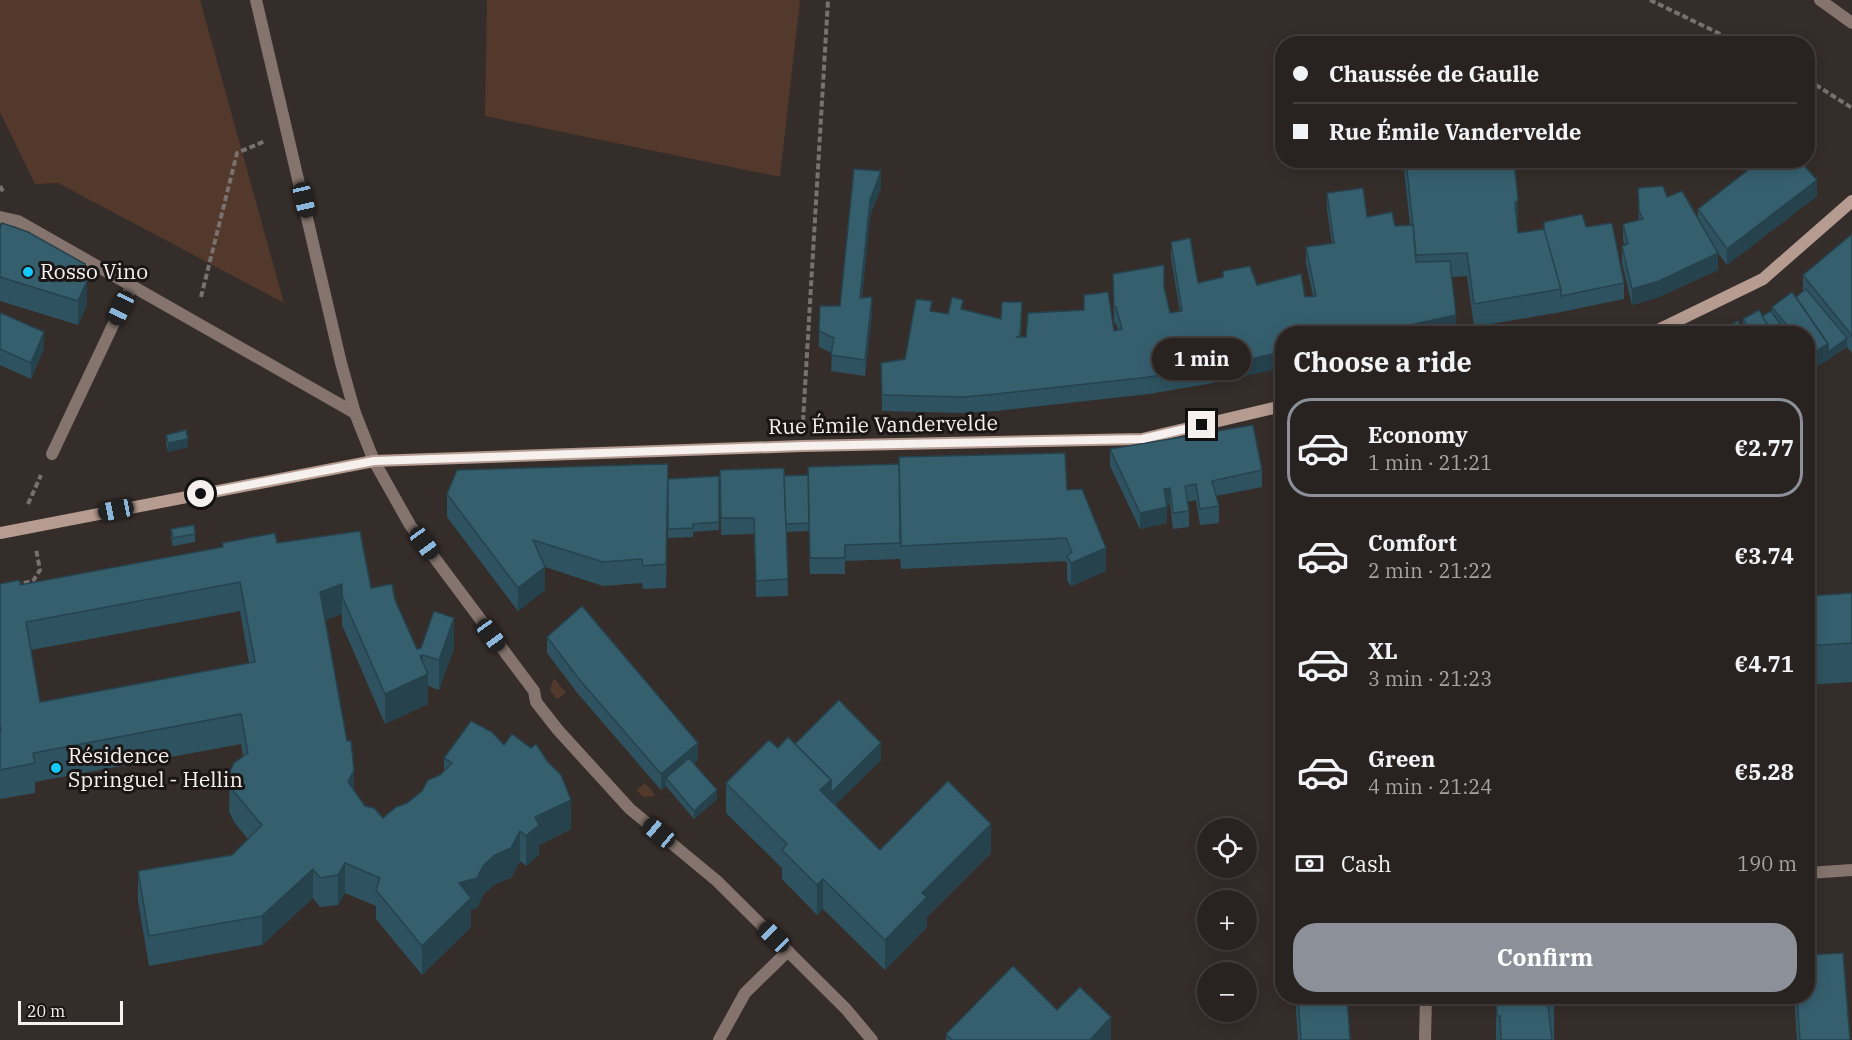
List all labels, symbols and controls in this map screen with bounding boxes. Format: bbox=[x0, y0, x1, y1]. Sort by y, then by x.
text: Chaussée de Gaulle bbox=[1329, 59, 1539, 88]
text: Rue Émile Vandervelde bbox=[1329, 117, 1581, 146]
car bbox=[291, 180, 317, 220]
place label: Rosso Vino bbox=[40, 257, 148, 285]
marker: Rosso Vino bbox=[21, 265, 35, 279]
car bbox=[105, 288, 137, 328]
callout: 1 min bbox=[1152, 338, 1252, 380]
text: Choose a ride bbox=[1293, 344, 1472, 379]
text: 1 min bbox=[1174, 345, 1230, 372]
street label: Rue Émile Vandervelde bbox=[768, 408, 998, 440]
route end bbox=[1188, 411, 1215, 438]
text: Economy bbox=[1368, 420, 1468, 449]
icon: car bbox=[1296, 421, 1350, 475]
text: €2.77 bbox=[1735, 433, 1794, 462]
text: 1 min · 21:21 bbox=[1368, 449, 1492, 476]
route start bbox=[187, 480, 214, 507]
car bbox=[97, 498, 135, 522]
car bbox=[406, 523, 442, 563]
text: Comfort bbox=[1368, 528, 1457, 557]
icon: car bbox=[1296, 529, 1350, 583]
text: €3.74 bbox=[1735, 541, 1794, 570]
text: 2 min · 21:22 bbox=[1368, 557, 1492, 584]
car bbox=[473, 615, 509, 655]
text: XL bbox=[1368, 636, 1398, 665]
icon: car bbox=[1296, 637, 1350, 691]
text: €4.71 bbox=[1735, 649, 1794, 678]
text: 3 min · 21:23 bbox=[1368, 665, 1492, 692]
place label: Résidence Springuel - Hellin bbox=[68, 741, 243, 793]
text: Green bbox=[1368, 744, 1435, 773]
icon: car bbox=[1296, 745, 1350, 799]
text: €5.28 bbox=[1735, 757, 1794, 786]
marker: Résidence Springuel - Hellin bbox=[49, 761, 63, 775]
text: 4 min · 21:24 bbox=[1368, 773, 1492, 800]
car bbox=[639, 815, 679, 851]
map controls bbox=[1197, 818, 1257, 1022]
button: locate bbox=[1197, 818, 1257, 878]
icon: cash bbox=[1293, 847, 1326, 880]
text: Cash bbox=[1341, 849, 1392, 878]
text: 190 m bbox=[1737, 850, 1797, 877]
button: + bbox=[1197, 890, 1257, 950]
car bbox=[755, 918, 793, 956]
button: Confirm bbox=[1293, 923, 1797, 992]
button: − bbox=[1197, 962, 1257, 1022]
scale bar bbox=[18, 998, 123, 1026]
text: 20 m bbox=[27, 1001, 65, 1021]

